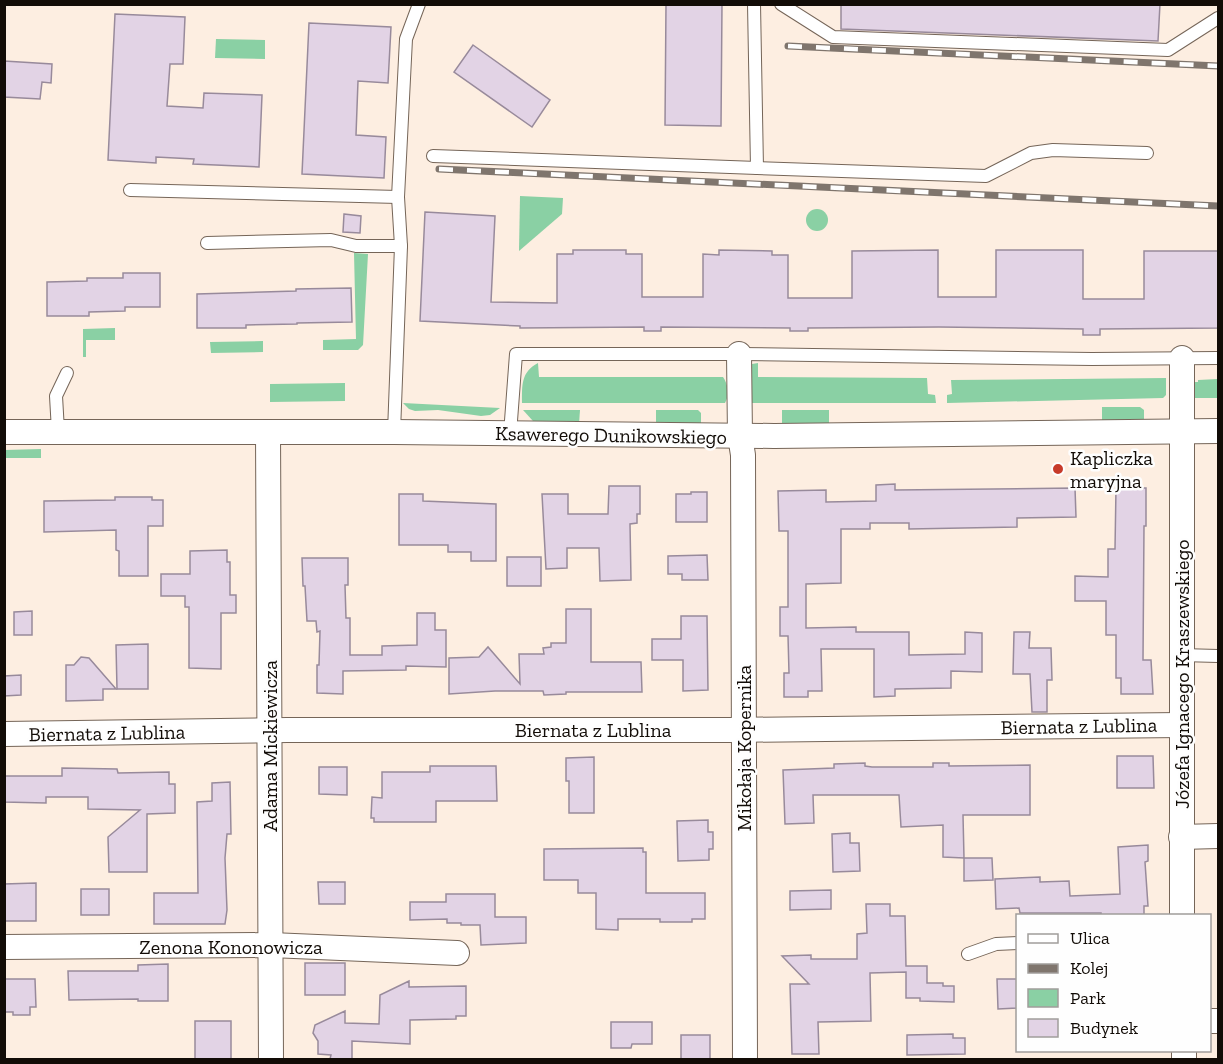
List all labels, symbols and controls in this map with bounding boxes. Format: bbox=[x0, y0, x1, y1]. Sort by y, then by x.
street label: Ksawerego Dunikowskiego bbox=[495, 421, 727, 449]
place label: Kapliczka maryjna bbox=[1070, 446, 1153, 493]
marker: Kapliczka maryjna bbox=[1051, 462, 1065, 476]
street label: Józefa Ignacego Kraszewskiego bbox=[1170, 539, 1194, 809]
street label: Adama Mickiewicza bbox=[258, 660, 282, 832]
street label: Mikołaja Kopernika bbox=[732, 664, 756, 831]
street label: Biernata z Lublina bbox=[1000, 713, 1158, 739]
street label: Biernata z Lublina bbox=[515, 718, 672, 742]
street label: Biernata z Lublina bbox=[28, 720, 186, 746]
legend bbox=[1016, 914, 1211, 1052]
text: Ulica bbox=[1070, 927, 1110, 949]
street label: Zenona Kononowicza bbox=[139, 935, 323, 959]
text: Kolej bbox=[1070, 957, 1108, 979]
text: Park bbox=[1070, 987, 1106, 1009]
text: Budynek bbox=[1070, 1017, 1139, 1039]

